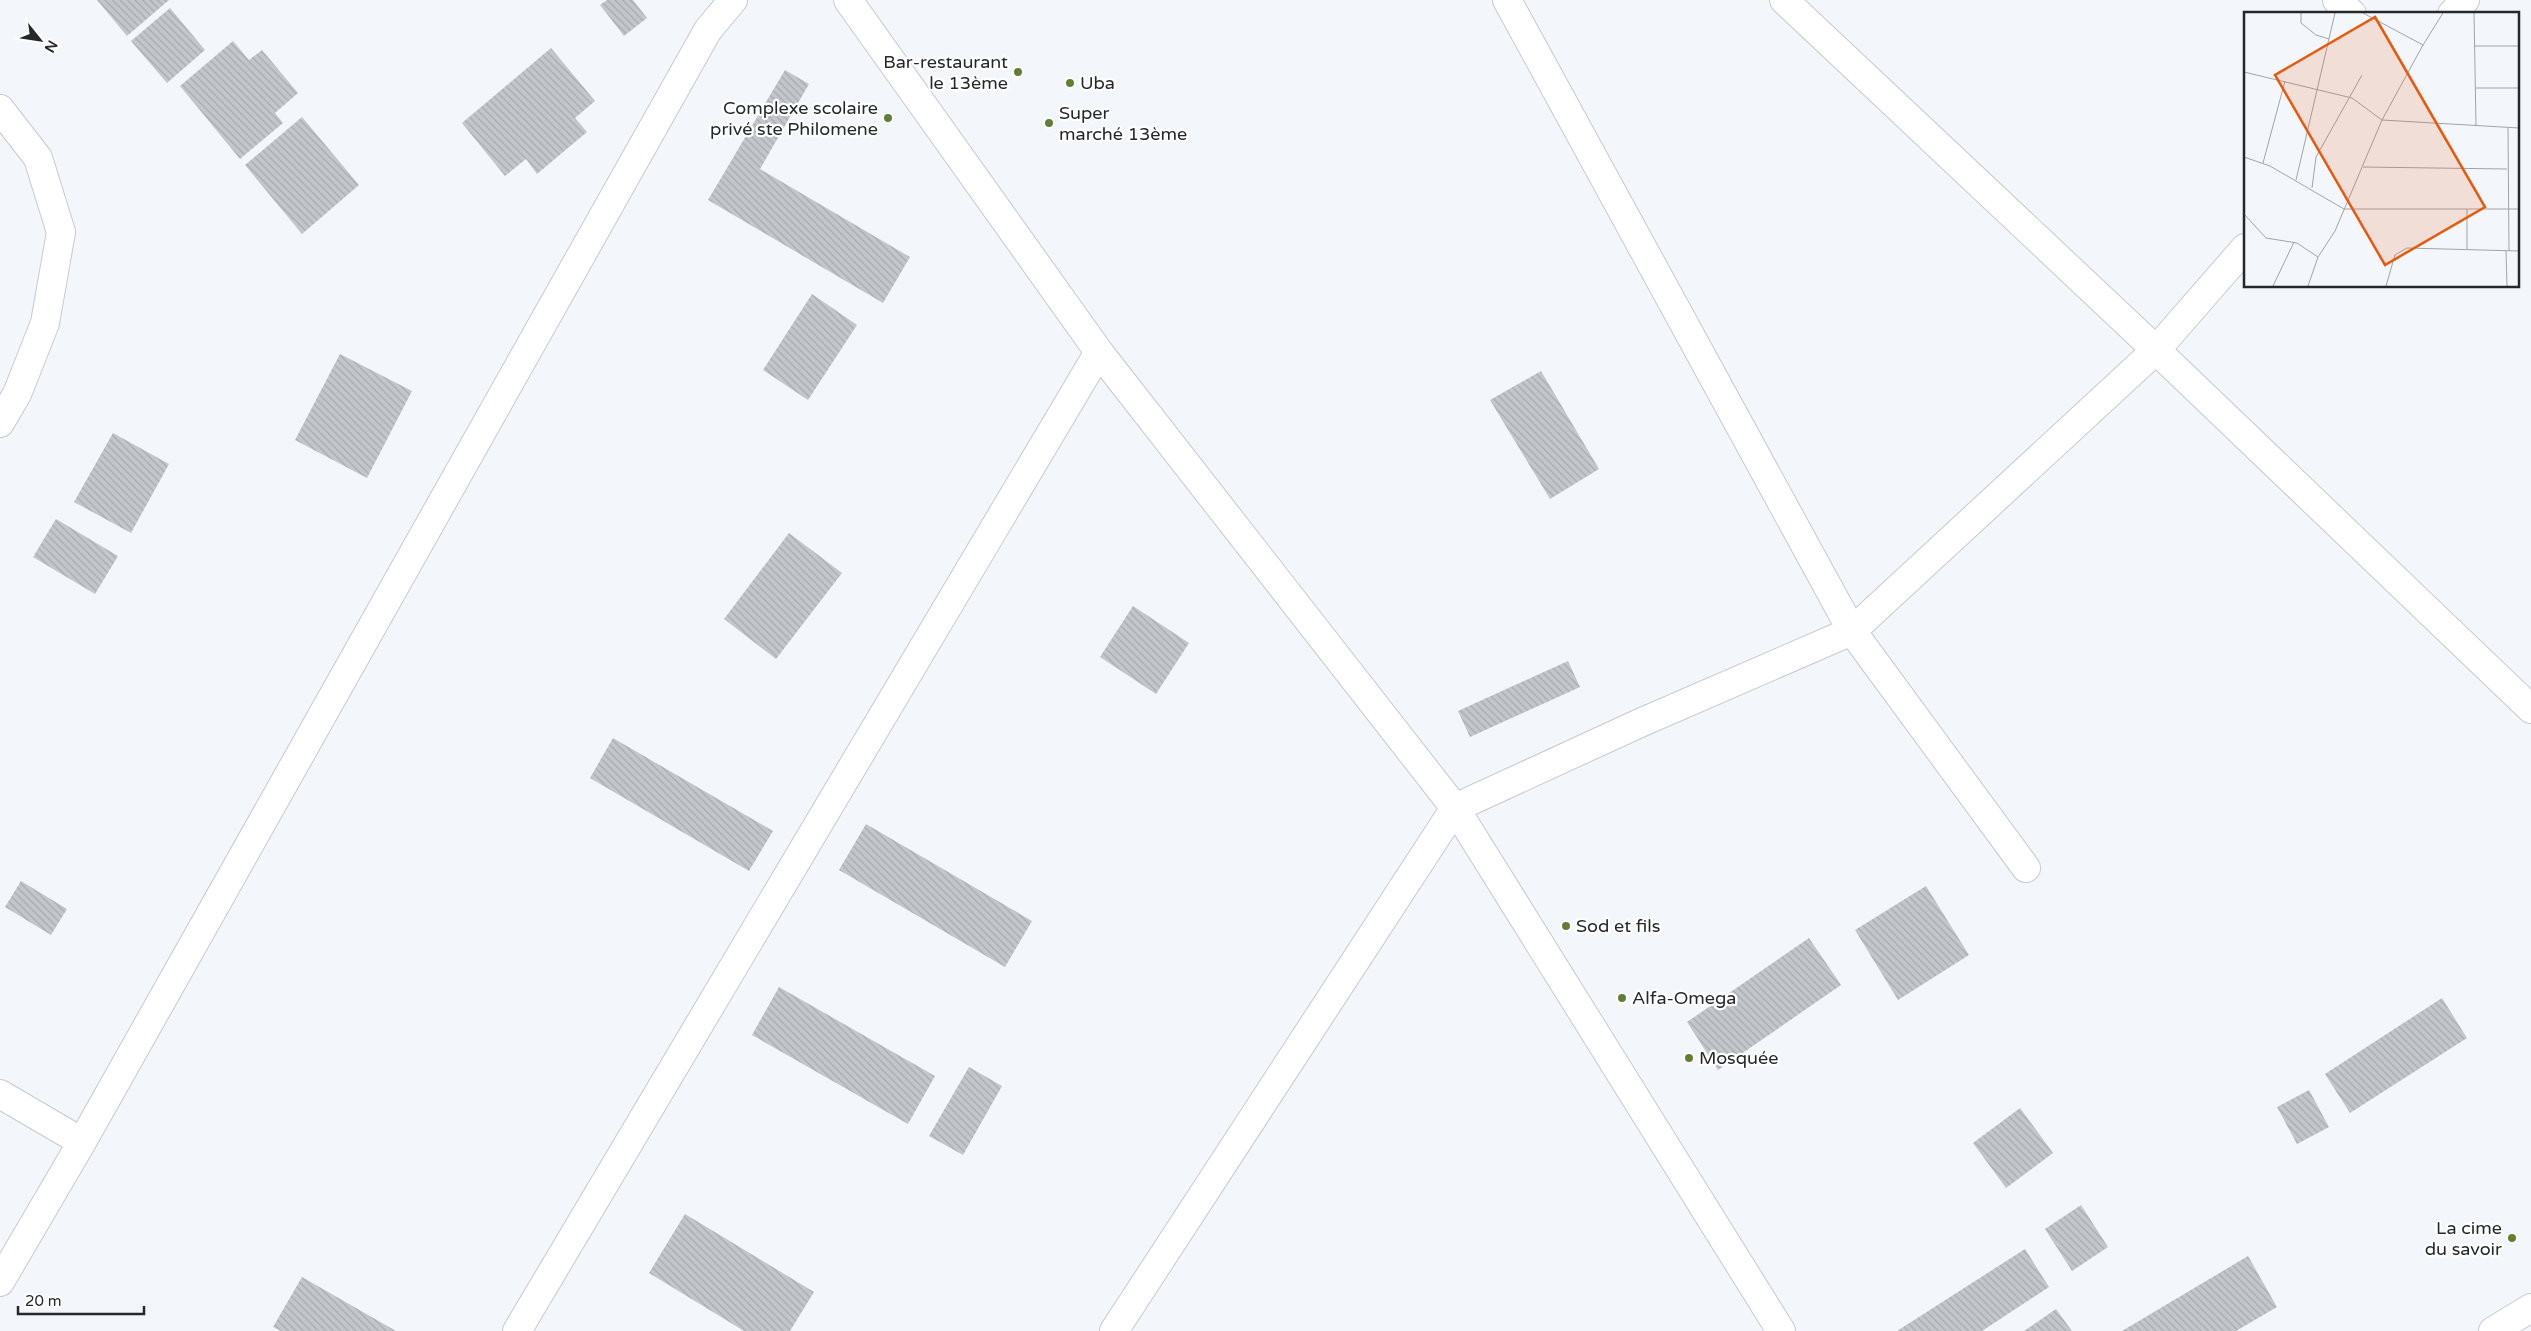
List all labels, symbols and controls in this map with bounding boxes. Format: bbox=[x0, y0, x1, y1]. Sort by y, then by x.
inset map bbox=[2244, 12, 2518, 288]
north arrow bbox=[15, 15, 65, 65]
text: N bbox=[41, 37, 61, 55]
place label: Bar-restaurant le 13ème bbox=[883, 51, 1008, 94]
marker: Bar-restaurant le 13ème bbox=[1012, 66, 1024, 78]
place label: Uba bbox=[1080, 72, 1115, 94]
marker: Uba bbox=[1064, 77, 1076, 89]
place label: Complexe scolaire privé ste Philomene bbox=[710, 97, 878, 140]
place label: Super marché 13ème bbox=[1059, 102, 1187, 145]
marker: Complexe scolaire privé ste Philomene bbox=[882, 112, 894, 124]
marker: Super marché 13ème bbox=[1043, 117, 1055, 129]
place label: Sod et fils bbox=[1576, 915, 1660, 937]
marker: Sod et fils bbox=[1560, 920, 1572, 932]
place label: Alfa-Omega bbox=[1632, 987, 1737, 1009]
marker: Alfa-Omega bbox=[1616, 992, 1628, 1004]
place label: Mosquée bbox=[1699, 1047, 1778, 1069]
marker: Mosquée bbox=[1683, 1052, 1695, 1064]
place label: La cime du savoir bbox=[2425, 1217, 2502, 1260]
marker: La cime du savoir bbox=[2506, 1232, 2518, 1244]
scale bar bbox=[18, 1284, 144, 1316]
text: 20 m bbox=[25, 1292, 62, 1310]

